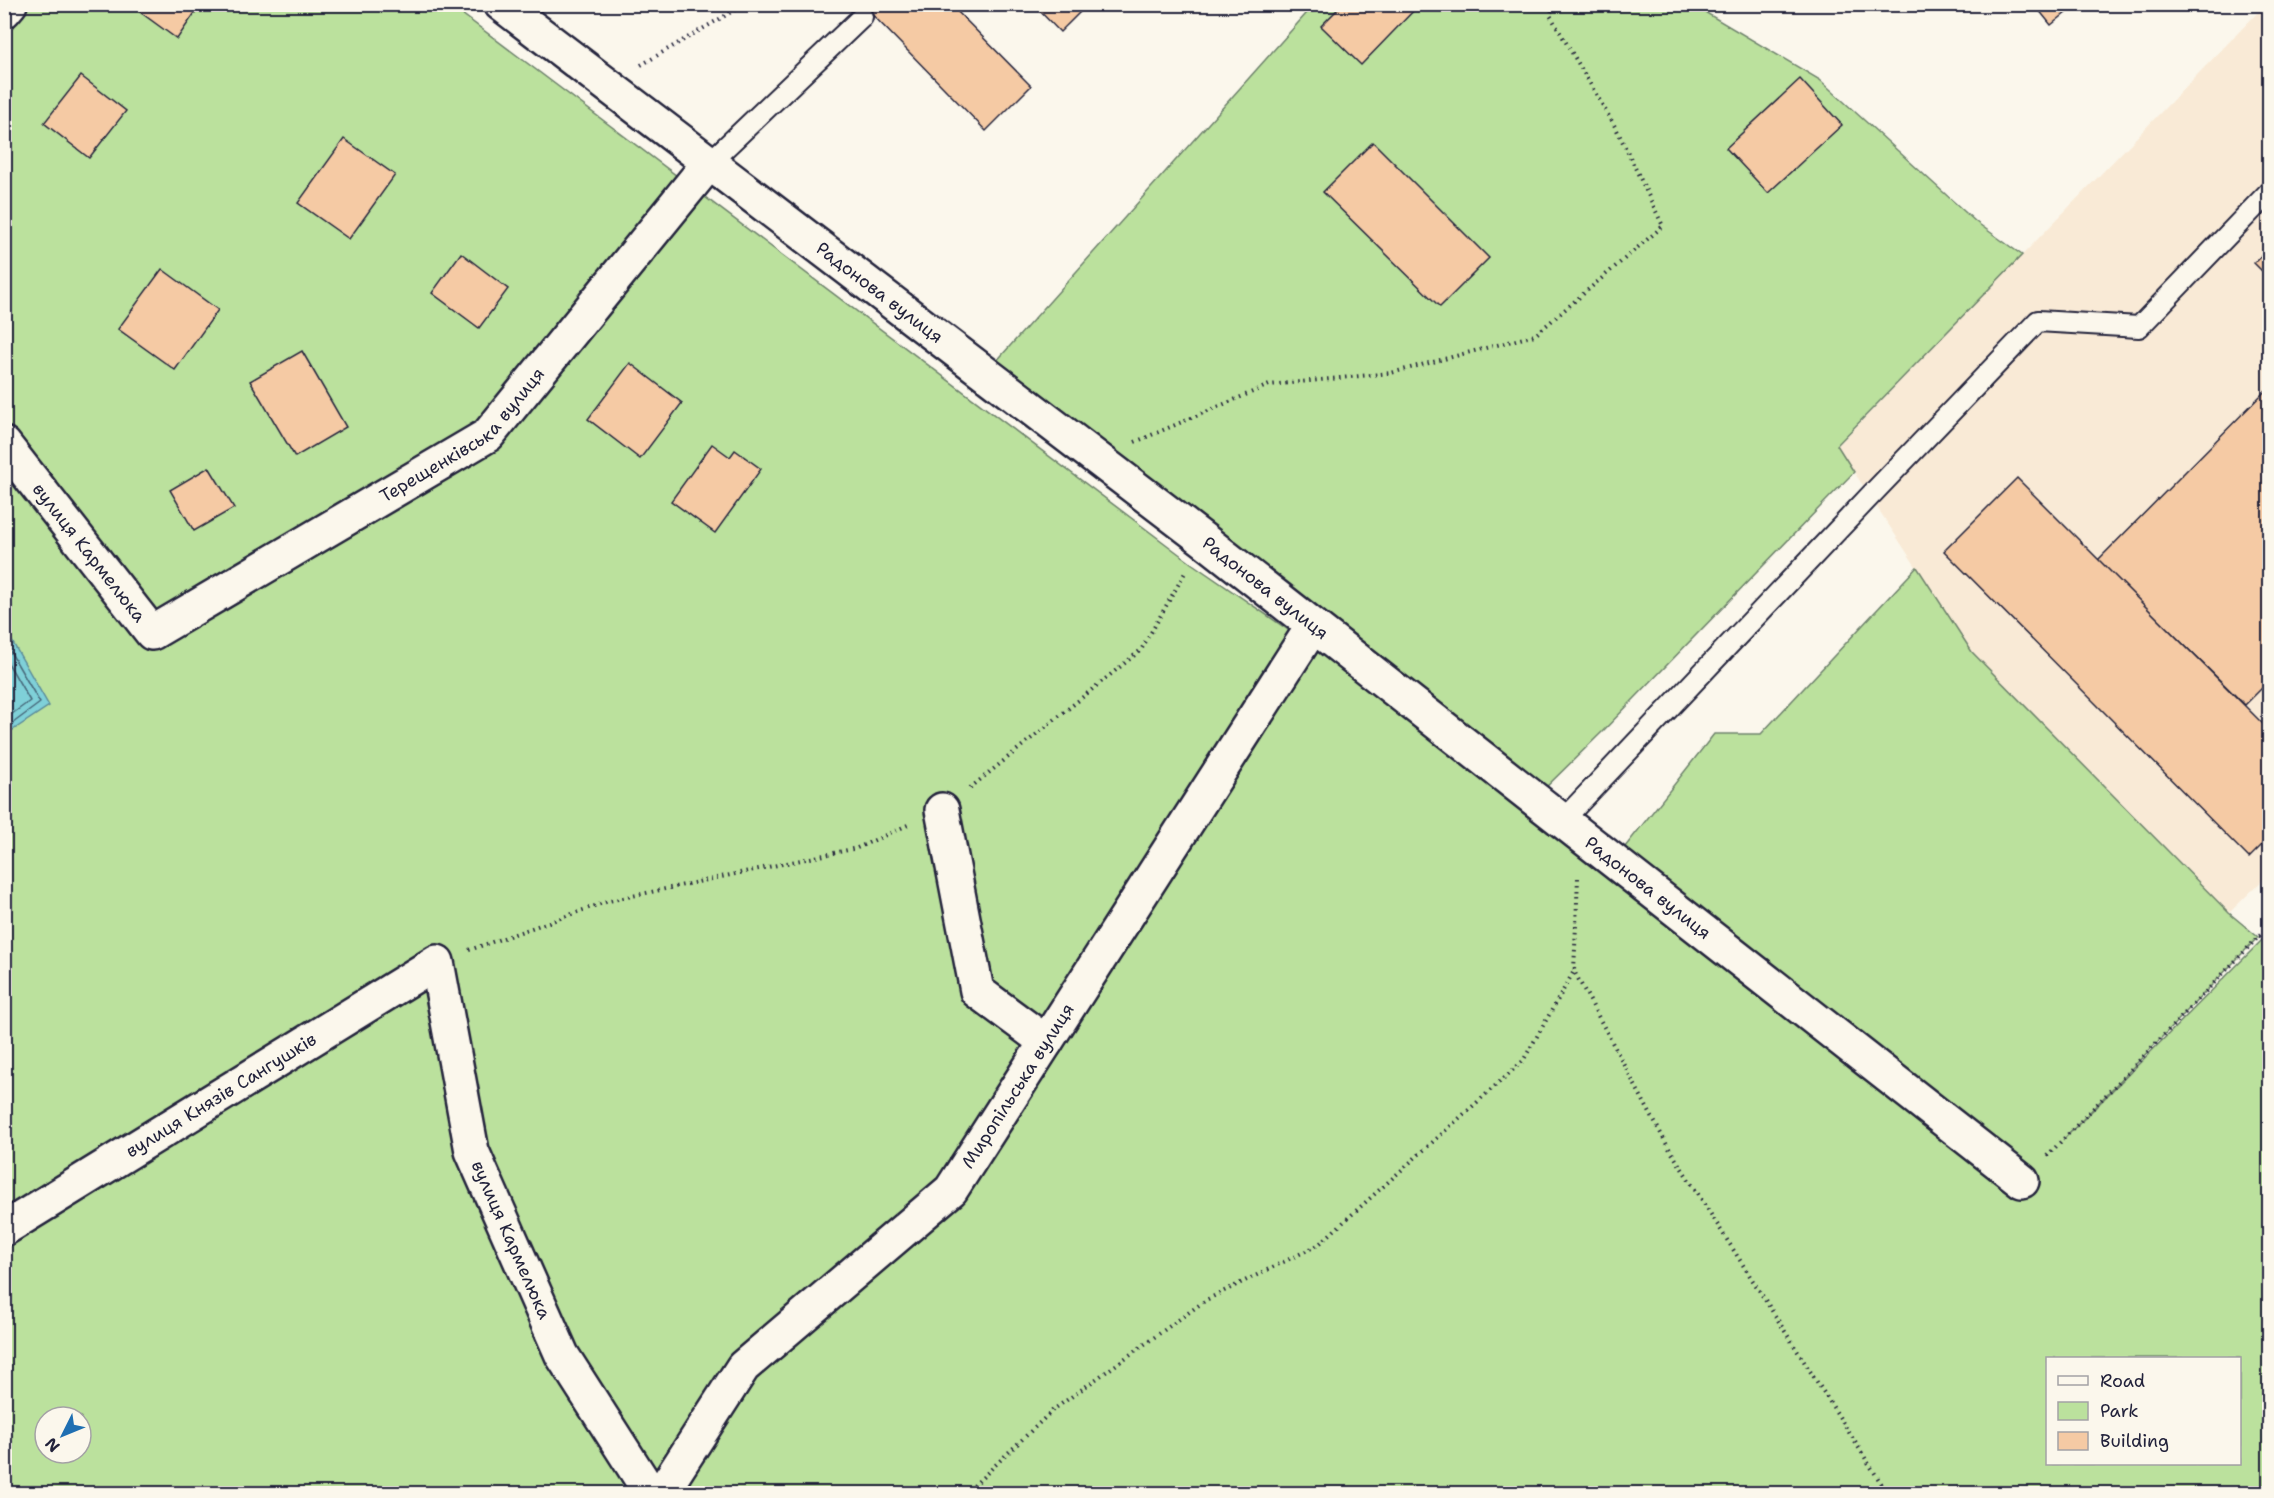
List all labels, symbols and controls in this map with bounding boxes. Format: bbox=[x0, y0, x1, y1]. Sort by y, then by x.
street label: Радонова вулиця bbox=[811, 236, 948, 349]
street label: Терещенківська вулиця bbox=[375, 363, 550, 508]
street label: вулиця Кармелюка bbox=[27, 478, 151, 627]
street label: Радонова вулиця bbox=[1197, 531, 1333, 645]
street label: Радонова вулиця bbox=[1580, 831, 1716, 945]
street label: Миропільська вулиця bbox=[956, 999, 1080, 1173]
street label: вулиця Князів Сангушків bbox=[121, 1027, 321, 1163]
street label: вулиця Кармелюка bbox=[466, 1157, 557, 1323]
legend bbox=[2046, 1357, 2241, 1465]
text: Road bbox=[2100, 1369, 2145, 1393]
text: Park bbox=[2100, 1399, 2139, 1423]
north arrow bbox=[33, 1405, 93, 1465]
text: Building bbox=[2100, 1429, 2169, 1453]
text: N bbox=[40, 1433, 64, 1457]

